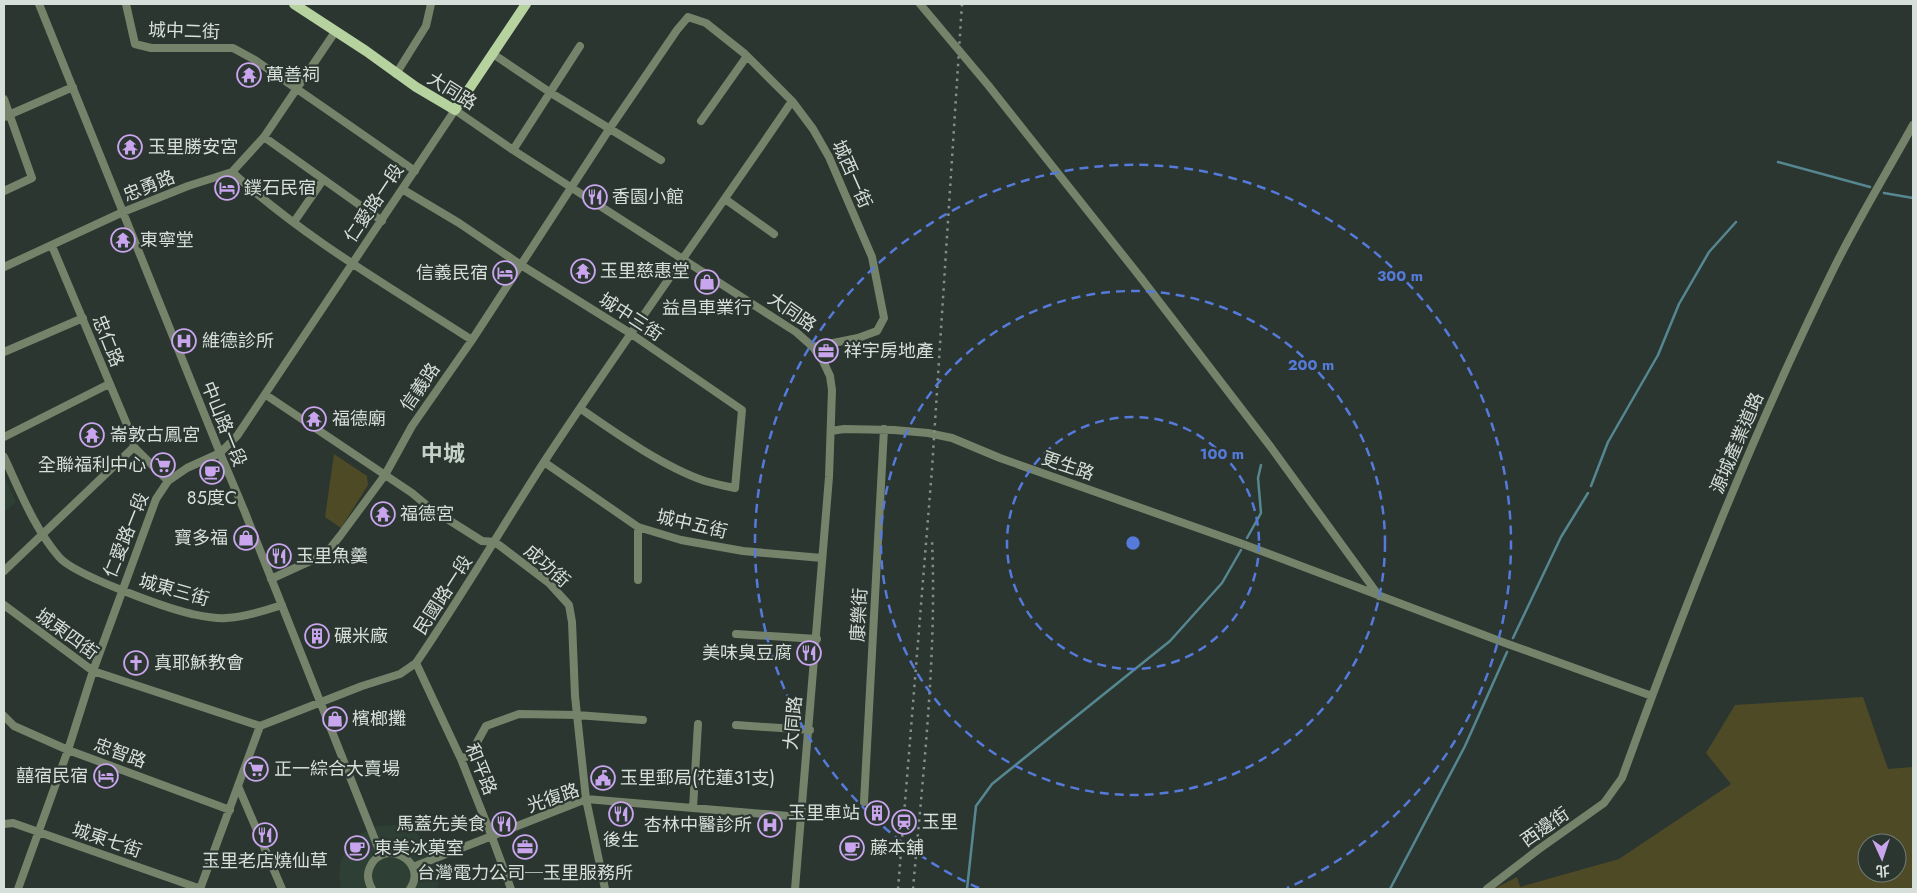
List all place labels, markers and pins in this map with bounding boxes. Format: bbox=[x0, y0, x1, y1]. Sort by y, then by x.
temple icon: 萬善祠 bbox=[236, 62, 262, 88]
place label: 萬善祠 bbox=[266, 62, 320, 88]
temple icon: 玉里勝安宮 bbox=[117, 134, 143, 160]
place label: 玉里勝安宮 bbox=[148, 134, 238, 160]
hotel icon: 鏷石民宿 bbox=[214, 175, 240, 201]
place label: 鏷石民宿 bbox=[244, 175, 316, 201]
restaurant icon: 香園小館 bbox=[582, 184, 608, 210]
place label: 香園小館 bbox=[612, 184, 684, 210]
temple icon: 東寧堂 bbox=[110, 227, 136, 253]
place label: 東寧堂 bbox=[140, 227, 194, 253]
temple icon: 玉里慈惠堂 bbox=[570, 258, 596, 284]
place label: 玉里慈惠堂 bbox=[600, 258, 690, 284]
place label: 信義民宿 bbox=[416, 260, 488, 286]
hotel icon: 信義民宿 bbox=[492, 260, 518, 286]
shop icon: 益昌車業行 bbox=[694, 269, 720, 295]
place label: 益昌車業行 bbox=[662, 295, 752, 321]
hospital icon: 維德診所 bbox=[171, 328, 197, 354]
place label: 維德診所 bbox=[202, 328, 274, 354]
office icon: 祥宇房地產 bbox=[813, 338, 839, 364]
place label: 祥宇房地產 bbox=[844, 338, 934, 364]
temple icon: 福德廟 bbox=[301, 406, 327, 432]
place label: 福德廟 bbox=[332, 406, 386, 432]
temple icon: 崙敦古鳳宮 bbox=[79, 422, 105, 448]
place label: 崙敦古鳳宮 bbox=[110, 422, 200, 448]
place label: 全聯福利中心 bbox=[38, 452, 146, 478]
supermarket icon: 全聯福利中心 bbox=[150, 452, 176, 478]
cafe icon: 85度C bbox=[199, 459, 225, 485]
place label: 85度C bbox=[187, 485, 237, 511]
temple icon: 福德宮 bbox=[370, 501, 396, 527]
place label: 福德宮 bbox=[400, 501, 454, 527]
place label: 寶多福 bbox=[174, 525, 228, 551]
shop icon: 寶多福 bbox=[233, 525, 259, 551]
centre of rings bbox=[1124, 534, 1142, 552]
restaurant icon: 玉里魚羹 bbox=[266, 543, 292, 569]
place label: 玉里魚羹 bbox=[296, 543, 368, 569]
building icon: 碾米廠 bbox=[304, 623, 330, 649]
place label: 碾米廠 bbox=[334, 623, 388, 649]
place label: 美味臭豆腐 bbox=[702, 640, 792, 666]
restaurant icon: 美味臭豆腐 bbox=[796, 640, 822, 666]
church icon: 真耶穌教會 bbox=[123, 650, 149, 676]
place label: 真耶穌教會 bbox=[154, 650, 244, 676]
shop icon: 檳榔攤 bbox=[322, 706, 348, 732]
place label: 檳榔攤 bbox=[352, 706, 406, 732]
supermarket icon: 正一綜合大賣場 bbox=[243, 756, 269, 782]
place label: 正一綜合大賣場 bbox=[274, 756, 400, 782]
place label: 囍宿民宿 bbox=[16, 763, 88, 789]
hotel icon: 囍宿民宿 bbox=[93, 763, 119, 789]
public building icon: 玉里郵局(花蓮31支) bbox=[590, 765, 616, 791]
place label: 玉里郵局(花蓮31支) bbox=[620, 765, 775, 791]
place label: 玉里車站 bbox=[788, 800, 860, 826]
building icon: 玉里車站 bbox=[864, 800, 890, 826]
restaurant icon: 後生 bbox=[608, 801, 634, 827]
station icon: 玉里 bbox=[891, 809, 917, 835]
place label: 玉里 bbox=[922, 809, 958, 835]
place label: 馬蓋先美食 bbox=[396, 811, 486, 837]
restaurant icon: 馬蓋先美食 bbox=[491, 811, 517, 837]
place label: 杏林中醫診所 bbox=[644, 812, 752, 838]
hospital icon: 杏林中醫診所 bbox=[757, 812, 783, 838]
restaurant icon: 玉里老店燒仙草 bbox=[252, 822, 278, 848]
place label: 後生 bbox=[603, 827, 639, 853]
office icon: 台灣電力公司─玉里服務所 bbox=[512, 834, 538, 860]
cafe icon: 東美冰菓室 bbox=[344, 835, 370, 861]
place label: 東美冰菓室 bbox=[374, 835, 464, 861]
cafe icon: 藤本舖 bbox=[839, 835, 865, 861]
place label: 藤本舖 bbox=[870, 835, 924, 861]
place label: 玉里老店燒仙草 bbox=[202, 848, 328, 874]
place label: 台灣電力公司─玉里服務所 bbox=[417, 860, 633, 886]

